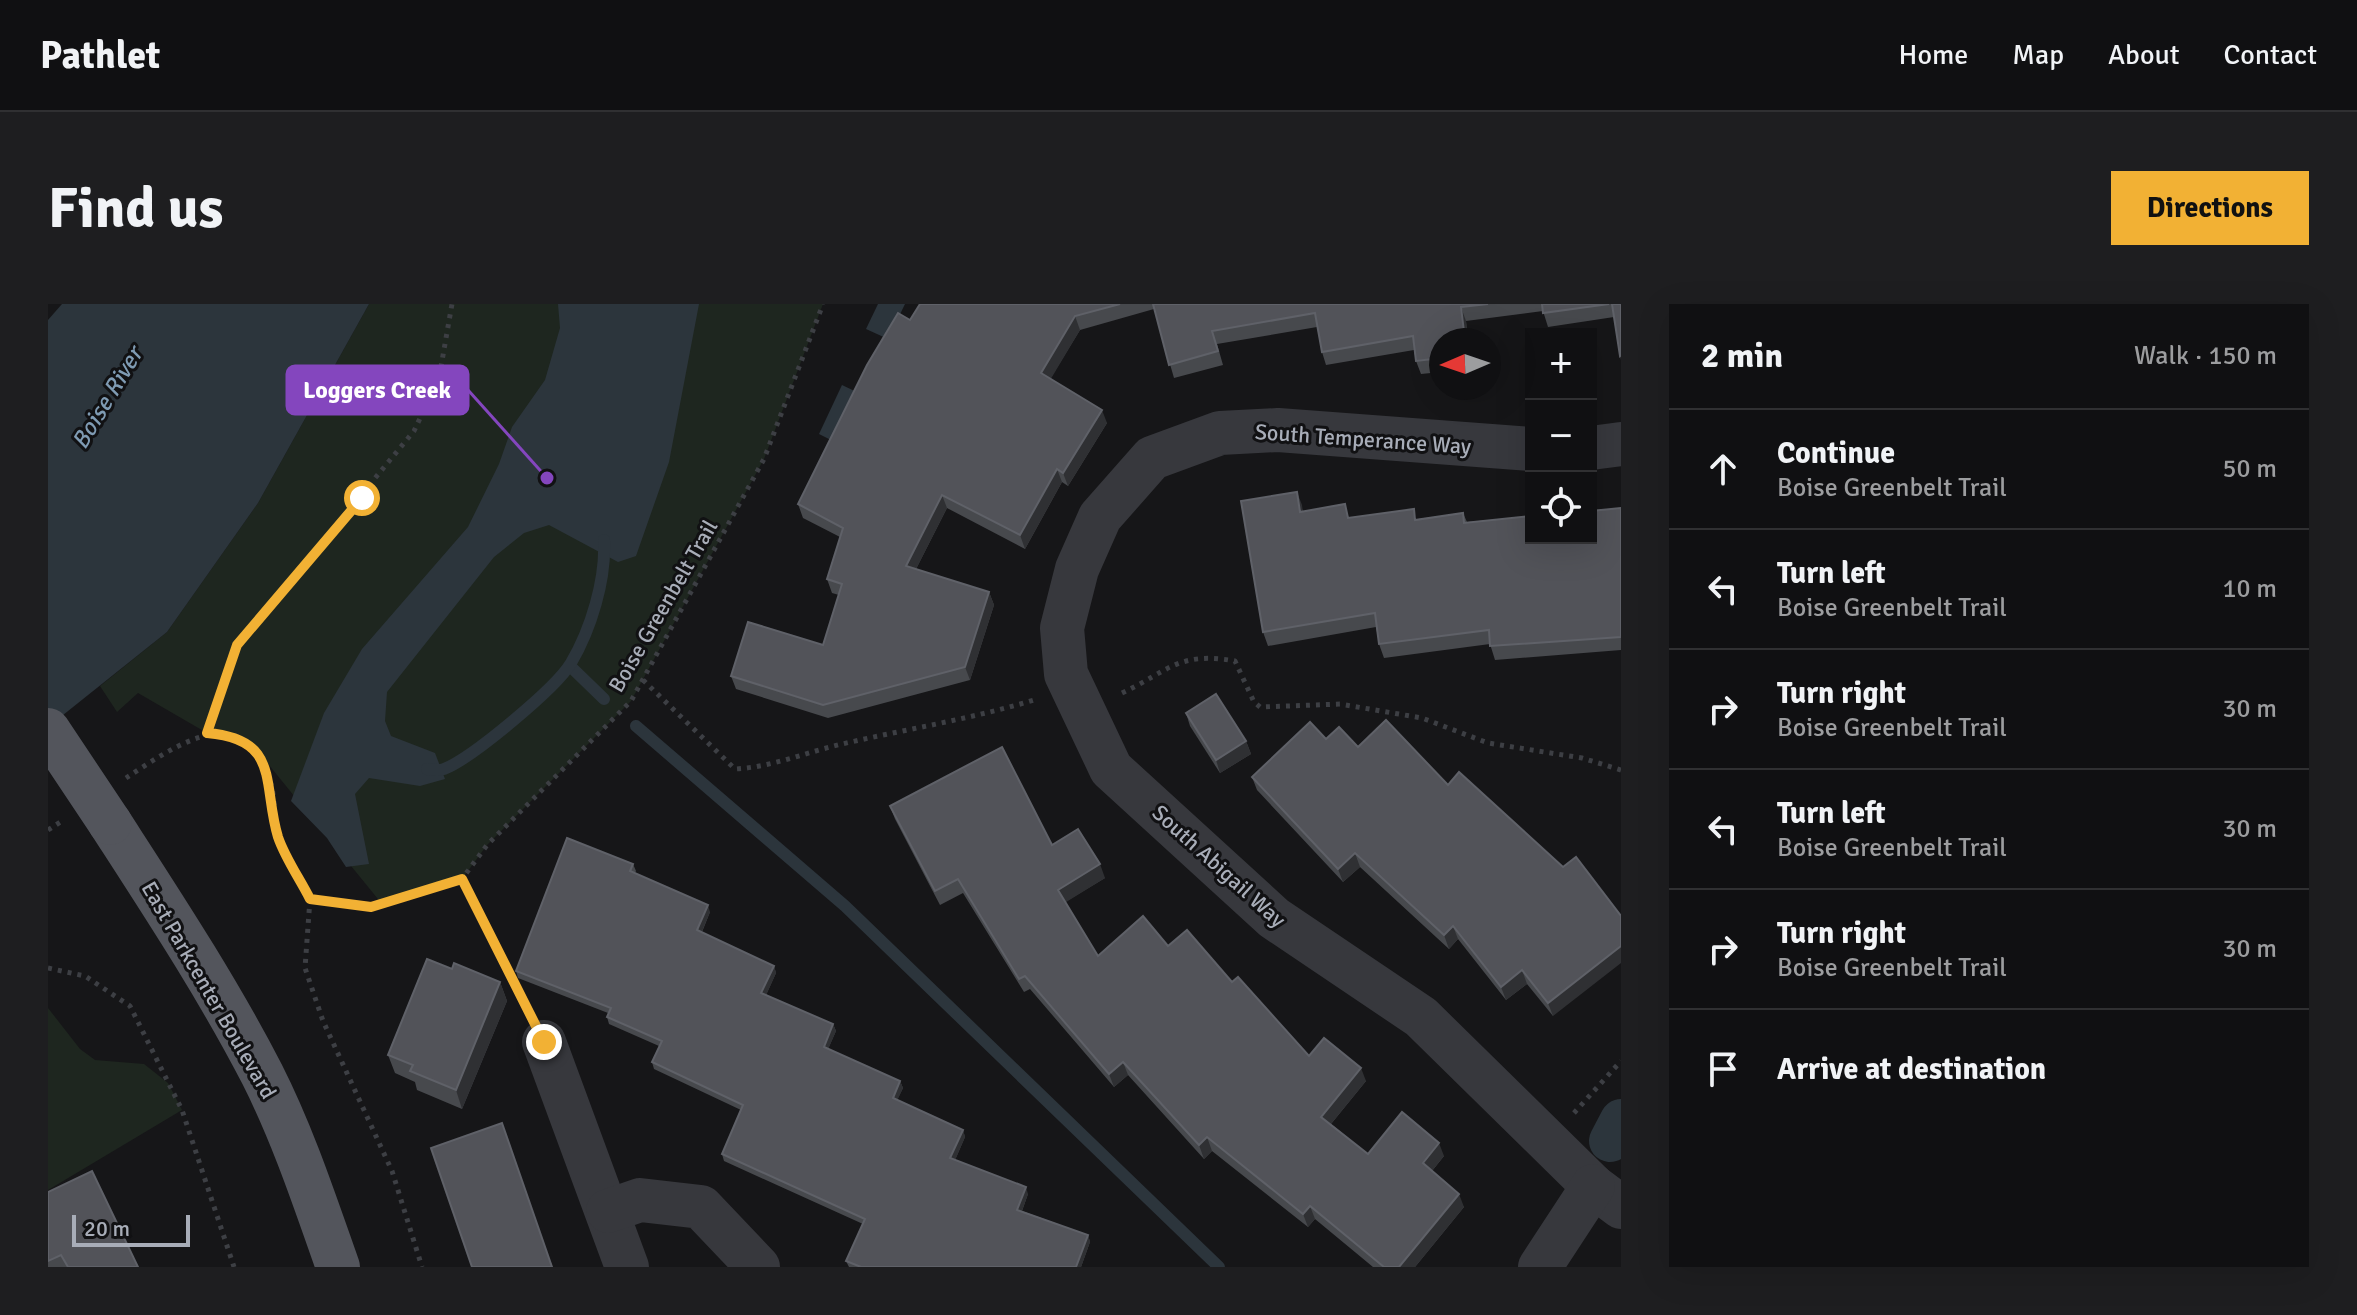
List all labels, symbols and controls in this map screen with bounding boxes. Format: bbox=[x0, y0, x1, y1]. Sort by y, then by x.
text: Pathlet bbox=[40, 32, 160, 79]
text: Home bbox=[1899, 38, 1968, 72]
text: Map bbox=[2012, 38, 2064, 72]
text: About bbox=[2108, 38, 2180, 72]
text: Contact bbox=[2224, 38, 2317, 72]
button: Directions bbox=[2111, 171, 2309, 245]
text: Find us bbox=[48, 174, 223, 243]
north arrow bbox=[1429, 328, 1501, 400]
map controls bbox=[1525, 328, 1597, 544]
button: + bbox=[1525, 328, 1597, 400]
text: 2 min bbox=[1701, 335, 1783, 377]
water label: Boise River bbox=[65, 339, 151, 454]
text: Walk · 150 m bbox=[2134, 340, 2277, 372]
callout: Loggers Creek bbox=[287, 366, 468, 414]
text: Loggers Creek bbox=[303, 375, 452, 405]
button: − bbox=[1525, 400, 1597, 472]
street label: South Temperance Way bbox=[1254, 418, 1473, 460]
text: Continue bbox=[1777, 435, 1895, 472]
icon: ahead bbox=[1701, 447, 1745, 491]
text: 50 m bbox=[2222, 453, 2277, 485]
button: locate bbox=[1525, 472, 1597, 544]
text: Boise Greenbelt Trail bbox=[1777, 472, 2007, 504]
route start bbox=[344, 480, 380, 516]
street label: Boise Greenbelt Trail bbox=[603, 515, 723, 697]
text: Turn left bbox=[1777, 555, 1886, 592]
icon: left bbox=[1701, 567, 1745, 611]
text: 10 m bbox=[2222, 573, 2277, 605]
text: Boise Greenbelt Trail bbox=[1777, 592, 2007, 624]
text: Turn right bbox=[1777, 675, 1906, 712]
icon: right bbox=[1701, 687, 1745, 731]
text: 30 m bbox=[2222, 693, 2277, 725]
text: Boise Greenbelt Trail bbox=[1777, 712, 2007, 744]
text: Turn left bbox=[1777, 795, 1886, 832]
street label: South Abigail Way bbox=[1147, 799, 1292, 934]
icon: left bbox=[1701, 807, 1745, 851]
text: 30 m bbox=[2222, 813, 2277, 845]
text: Boise Greenbelt Trail bbox=[1777, 832, 2007, 864]
street label: East Parkcenter Boulevard bbox=[136, 876, 282, 1104]
text: Turn right bbox=[1777, 915, 1906, 952]
icon: right bbox=[1701, 927, 1745, 971]
text: 30 m bbox=[2222, 933, 2277, 965]
text: Boise Greenbelt Trail bbox=[1777, 952, 2007, 984]
route end bbox=[526, 1024, 562, 1060]
icon: arrive bbox=[1701, 1047, 1745, 1091]
text: Arrive at destination bbox=[1777, 1051, 2046, 1088]
scale bar bbox=[72, 1211, 190, 1247]
text: 20 m bbox=[84, 1215, 130, 1242]

